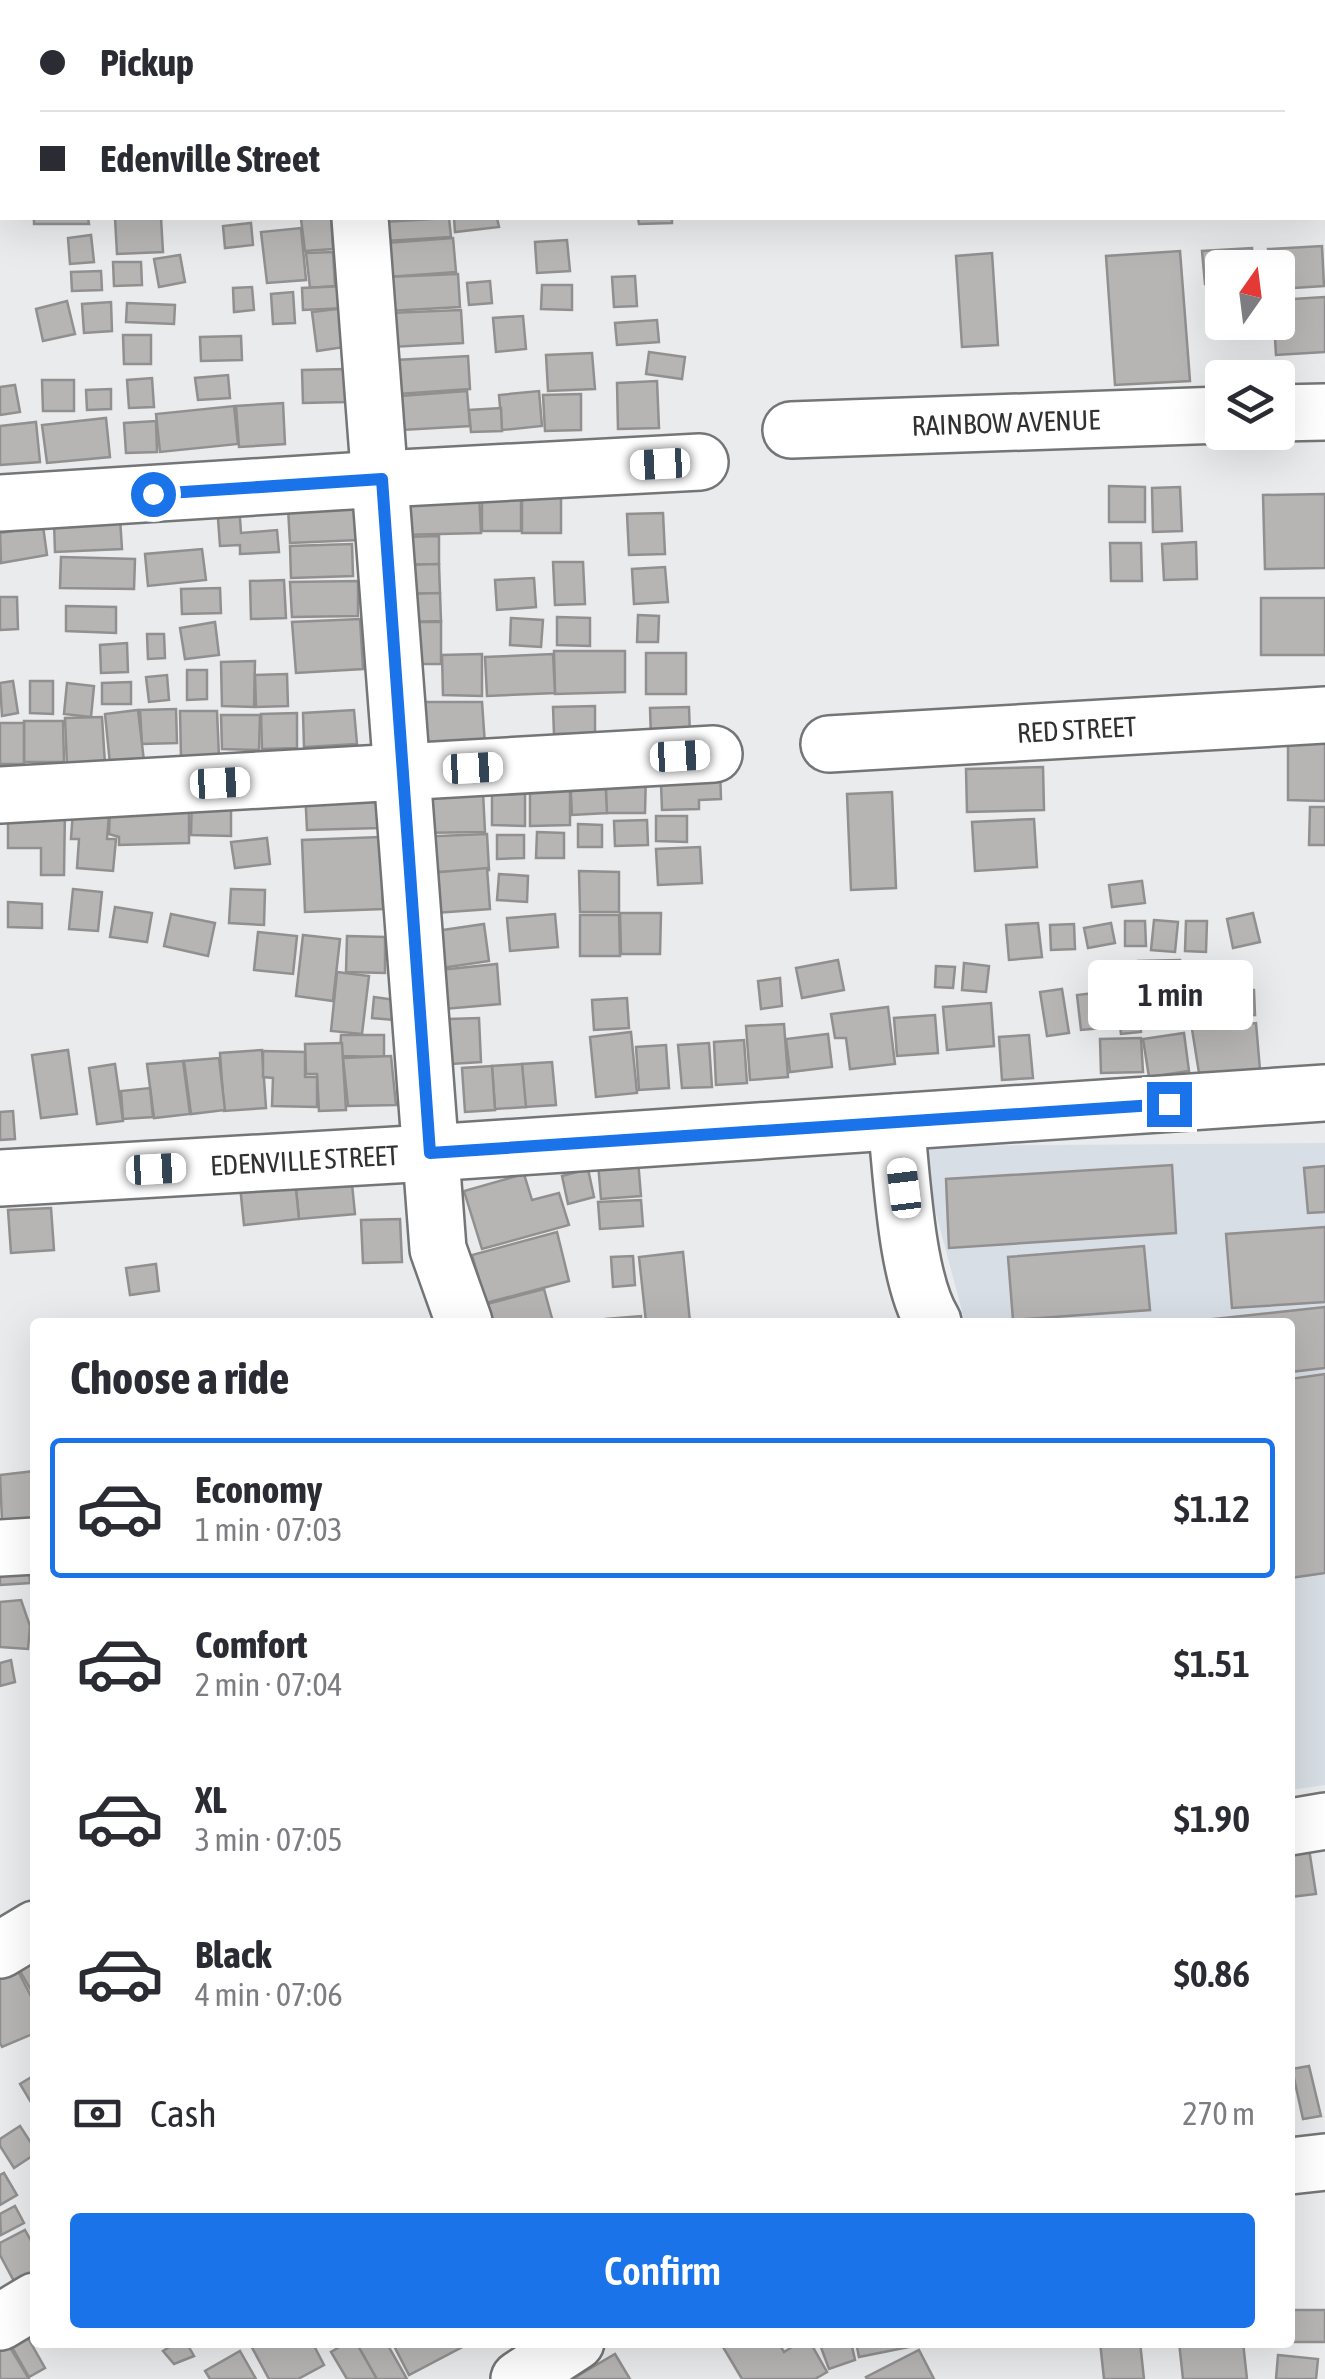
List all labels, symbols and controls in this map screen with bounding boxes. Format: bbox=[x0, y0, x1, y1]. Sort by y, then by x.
text: Pickup bbox=[100, 41, 194, 84]
text: Edenville Street bbox=[100, 137, 320, 180]
north arrow bbox=[1205, 250, 1295, 340]
map controls bbox=[1205, 250, 1295, 450]
button: layers bbox=[1205, 360, 1295, 450]
street label: RAINBOW AVENUE bbox=[911, 403, 1101, 442]
car bbox=[629, 447, 691, 481]
route start bbox=[131, 472, 176, 517]
street label: RED STREET bbox=[1016, 710, 1137, 749]
car bbox=[649, 739, 711, 773]
car bbox=[442, 751, 504, 785]
car bbox=[189, 766, 251, 800]
callout: 1 min bbox=[1086, 959, 1252, 1029]
text: 1 min bbox=[1138, 976, 1203, 1013]
route end bbox=[1147, 1082, 1192, 1127]
street label: EDENVILLE STREET bbox=[209, 1139, 400, 1182]
car bbox=[125, 1152, 187, 1186]
car bbox=[885, 1156, 923, 1220]
text: Choose a ride bbox=[70, 1352, 289, 1404]
icon: car bbox=[75, 1463, 165, 1553]
text: Economy bbox=[195, 1468, 322, 1511]
text: $1.12 bbox=[1174, 1487, 1250, 1530]
text: 1 min · 07:03 bbox=[195, 1511, 342, 1548]
icon: car bbox=[75, 1618, 165, 1708]
text: Comfort bbox=[195, 1623, 307, 1666]
text: $1.51 bbox=[1174, 1642, 1250, 1685]
text: 2 min · 07:04 bbox=[195, 1666, 342, 1703]
icon: car bbox=[75, 1773, 165, 1863]
text: XL bbox=[195, 1778, 227, 1821]
text: $1.90 bbox=[1174, 1797, 1250, 1840]
text: 3 min · 07:05 bbox=[195, 1821, 342, 1858]
icon: car bbox=[75, 1928, 165, 2018]
text: Black bbox=[195, 1933, 272, 1976]
text: $0.86 bbox=[1174, 1952, 1250, 1995]
text: 4 min · 07:06 bbox=[195, 1976, 342, 2013]
icon: cash bbox=[70, 2086, 125, 2141]
text: Cash bbox=[150, 2092, 217, 2135]
text: 270 m bbox=[1182, 2095, 1255, 2132]
button: Confirm bbox=[70, 2213, 1255, 2328]

